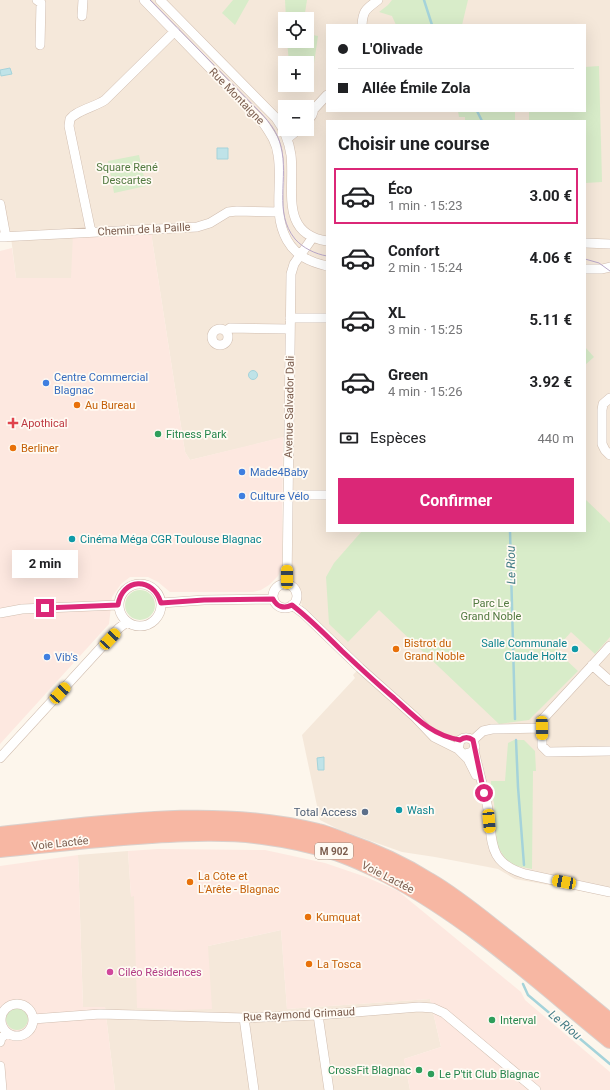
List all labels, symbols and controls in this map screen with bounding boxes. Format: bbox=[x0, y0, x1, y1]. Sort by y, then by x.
map controls bbox=[278, 12, 314, 136]
button: locate bbox=[278, 12, 314, 48]
text: L'Olivade bbox=[362, 40, 423, 58]
button: + bbox=[278, 56, 314, 92]
street label: Rue Montaigne bbox=[206, 65, 267, 127]
text: Allée Émile Zola bbox=[362, 79, 471, 97]
button: − bbox=[278, 100, 314, 136]
text: Choisir une course bbox=[338, 133, 489, 154]
park label: Square René Descartes bbox=[96, 161, 158, 187]
icon: car bbox=[340, 178, 376, 214]
text: Éco bbox=[388, 180, 413, 198]
text: 3.00 € bbox=[529, 187, 572, 205]
text: 1 min · 15:23 bbox=[388, 198, 463, 213]
street label: Chemin de la Paille bbox=[97, 221, 191, 238]
icon: car bbox=[340, 240, 376, 276]
text: Confort bbox=[388, 242, 439, 260]
text: 4.06 € bbox=[529, 249, 572, 267]
text: 2 min · 15:24 bbox=[388, 260, 463, 275]
icon: car bbox=[340, 302, 376, 338]
text: XL bbox=[388, 304, 406, 322]
text: 5.11 € bbox=[529, 311, 572, 329]
text: 3 min · 15:25 bbox=[388, 322, 463, 337]
street label: Avenue Salvador Dali bbox=[282, 356, 297, 458]
icon: car bbox=[340, 364, 376, 400]
text: Green bbox=[388, 366, 428, 384]
place label: Centre Commercial Blagnac bbox=[54, 371, 148, 397]
text: 3.92 € bbox=[529, 373, 572, 391]
marker: Centre Commercial Blagnac bbox=[41, 378, 51, 388]
text: 4 min · 15:26 bbox=[388, 384, 463, 399]
place label: Au Bureau bbox=[85, 399, 135, 412]
marker: Au Bureau bbox=[72, 400, 82, 410]
place label: Apothical bbox=[21, 417, 67, 430]
marker: Apothical bbox=[8, 418, 18, 428]
icon: cash bbox=[338, 427, 360, 449]
place label: Fitness Park bbox=[166, 428, 227, 441]
marker: Fitness Park bbox=[153, 429, 163, 439]
text: Espèces bbox=[370, 429, 426, 447]
text: 440 m bbox=[537, 431, 574, 446]
place label: Berliner bbox=[21, 442, 59, 455]
marker: Berliner bbox=[8, 443, 18, 453]
place label: Made4Baby bbox=[250, 466, 309, 479]
marker: Made4Baby bbox=[237, 467, 247, 477]
button: Confirmer bbox=[338, 478, 574, 524]
place label: Culture Vélo bbox=[250, 490, 309, 503]
marker: Culture Vélo bbox=[237, 491, 247, 501]
place label: Cinéma Méga CGR Toulouse Blagnac bbox=[80, 533, 262, 546]
marker: Cinéma Méga CGR Toulouse Blagnac bbox=[67, 534, 77, 544]
water label: Le Riou bbox=[504, 545, 518, 584]
callout: 2 min bbox=[12, 550, 78, 578]
text: 2 min bbox=[29, 556, 61, 571]
car bbox=[281, 565, 293, 589]
park label: Parc Le Grand Noble bbox=[461, 597, 522, 623]
route end bbox=[36, 599, 54, 617]
car bbox=[97, 626, 123, 652]
place label: Bistrot du Grand Noble bbox=[404, 637, 465, 663]
place label: Salle Communale Claude Holtz bbox=[481, 637, 568, 663]
marker: Bistrot du Grand Noble bbox=[391, 644, 401, 654]
marker: Salle Communale Claude Holtz bbox=[570, 644, 580, 654]
place label: Vib's bbox=[55, 651, 78, 664]
marker: Vib's bbox=[42, 652, 52, 662]
car bbox=[47, 680, 73, 706]
car bbox=[536, 716, 548, 740]
route start bbox=[475, 784, 493, 802]
place label: Wash bbox=[407, 804, 434, 817]
marker: Wash bbox=[394, 805, 404, 815]
place label: Total Access bbox=[294, 806, 357, 819]
marker: Total Access bbox=[360, 807, 370, 817]
car bbox=[482, 809, 496, 833]
street label: Voie Lactée bbox=[31, 834, 89, 853]
road number: M 902 bbox=[315, 843, 353, 859]
street label: Voie Lactée bbox=[359, 859, 416, 896]
place label: La Côte et L'Arête - Blagnac bbox=[198, 870, 280, 896]
car bbox=[551, 874, 577, 890]
marker: La Côte et L'Arête - Blagnac bbox=[185, 877, 195, 887]
place label: Kumquat bbox=[316, 911, 361, 924]
marker: Kumquat bbox=[303, 912, 313, 922]
place label: La Tosca bbox=[317, 958, 361, 971]
marker: La Tosca bbox=[304, 959, 314, 969]
place label: Ciléo Résidences bbox=[118, 966, 202, 979]
marker: Ciléo Résidences bbox=[105, 967, 115, 977]
street label: Rue Raymond Grimaud bbox=[243, 1005, 355, 1024]
water label: Le Riou bbox=[546, 1007, 585, 1043]
place label: Interval bbox=[500, 1014, 536, 1027]
marker: Interval bbox=[487, 1015, 497, 1025]
place label: CrossFit Blagnac bbox=[328, 1064, 411, 1077]
marker: CrossFit Blagnac bbox=[414, 1065, 424, 1075]
place label: Le P'tit Club Blagnac bbox=[439, 1068, 539, 1081]
marker: Le P'tit Club Blagnac bbox=[426, 1069, 436, 1079]

